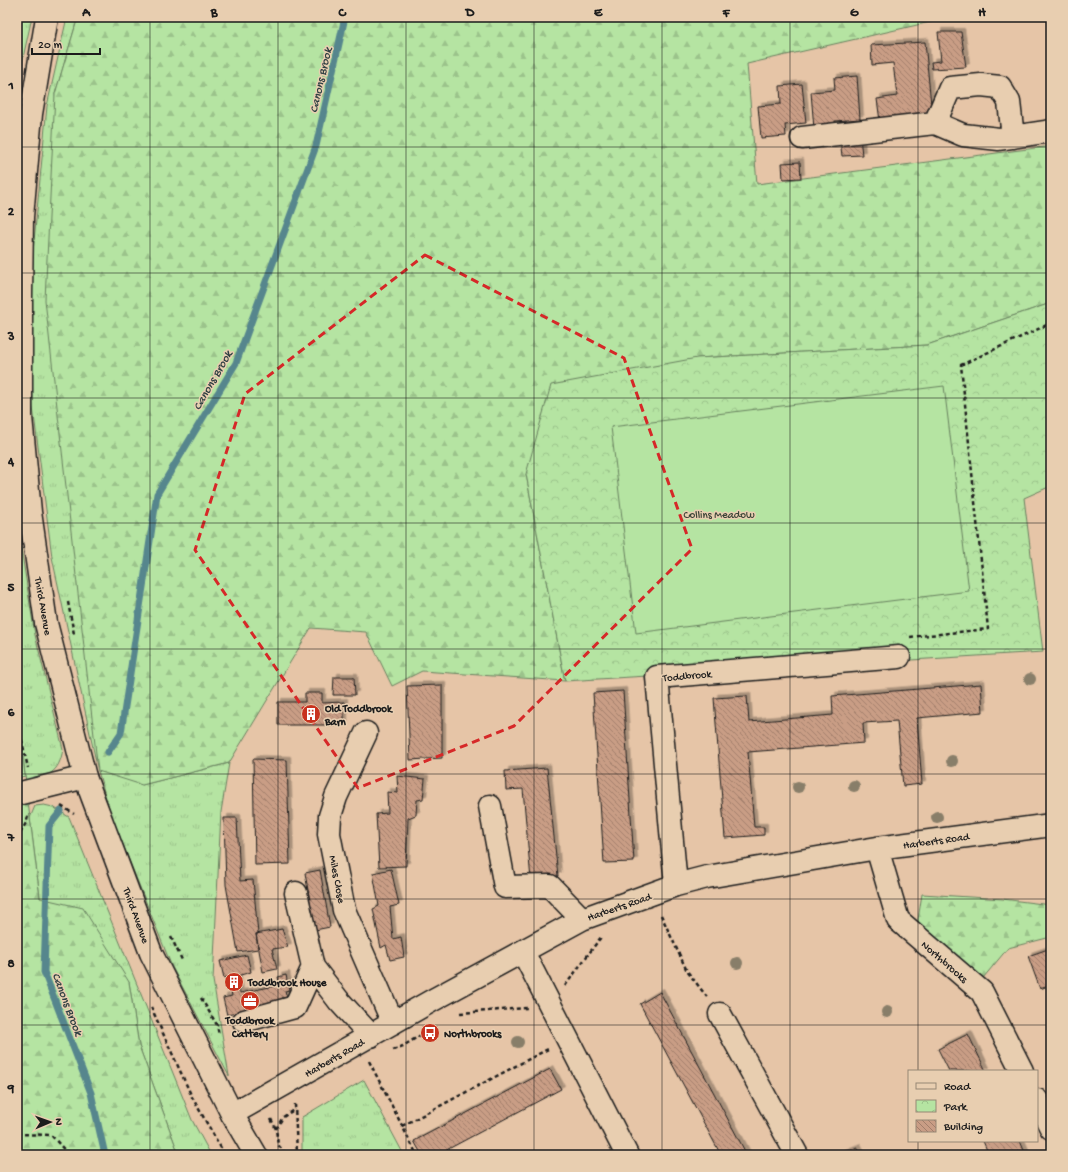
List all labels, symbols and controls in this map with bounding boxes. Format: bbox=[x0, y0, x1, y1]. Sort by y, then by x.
text: A bbox=[81, 6, 91, 21]
text: B bbox=[210, 6, 219, 21]
text: C bbox=[337, 6, 347, 21]
text: D bbox=[465, 6, 475, 21]
text: E bbox=[594, 6, 603, 21]
text: F bbox=[722, 6, 731, 21]
text: G bbox=[850, 6, 859, 21]
text: H bbox=[978, 6, 986, 21]
scale bar bbox=[32, 30, 100, 56]
text: 20 m bbox=[38, 39, 63, 53]
water label: Canons Brook bbox=[308, 45, 337, 114]
text: 1 bbox=[7, 79, 14, 94]
text: 2 bbox=[8, 205, 15, 220]
text: 3 bbox=[7, 330, 15, 345]
water label: Canons Brook bbox=[191, 347, 237, 413]
text: 4 bbox=[7, 455, 15, 470]
park label: Collins Meadow bbox=[684, 510, 755, 522]
street label: Third Avenue bbox=[31, 575, 53, 637]
text: 5 bbox=[8, 581, 15, 596]
street label: Toddbrook bbox=[661, 669, 713, 685]
building icon: Old Toddbrook Barn bbox=[300, 703, 322, 725]
place label: Old Toddbrook Barn bbox=[324, 704, 394, 729]
text: 6 bbox=[8, 706, 15, 721]
text: 7 bbox=[7, 831, 16, 846]
street label: Harberts Road bbox=[902, 831, 972, 853]
street label: Miles Close bbox=[326, 854, 347, 905]
street label: Third Avenue bbox=[119, 885, 151, 946]
street label: Harberts Road bbox=[586, 891, 655, 924]
street label: Northbrooks bbox=[918, 939, 970, 986]
text: 8 bbox=[7, 957, 15, 972]
water label: Canons Brook bbox=[48, 971, 85, 1040]
building icon: Toddbrook House bbox=[223, 971, 245, 993]
place label: Toddbrook House bbox=[247, 978, 328, 990]
office icon: Toddbrook Cattery bbox=[239, 990, 261, 1012]
place label: Toddbrook Cattery bbox=[225, 1016, 277, 1041]
bus stop icon: Northbrooks bbox=[419, 1022, 441, 1044]
place label: Northbrooks bbox=[444, 1028, 502, 1041]
street label: Harberts Road bbox=[303, 1036, 368, 1081]
legend bbox=[908, 1070, 1038, 1142]
text: Road bbox=[944, 1081, 971, 1095]
text: 9 bbox=[7, 1082, 15, 1097]
text: Park bbox=[943, 1101, 969, 1115]
north arrow bbox=[30, 1102, 70, 1142]
text: N bbox=[52, 1118, 64, 1126]
text: Building bbox=[943, 1121, 983, 1135]

